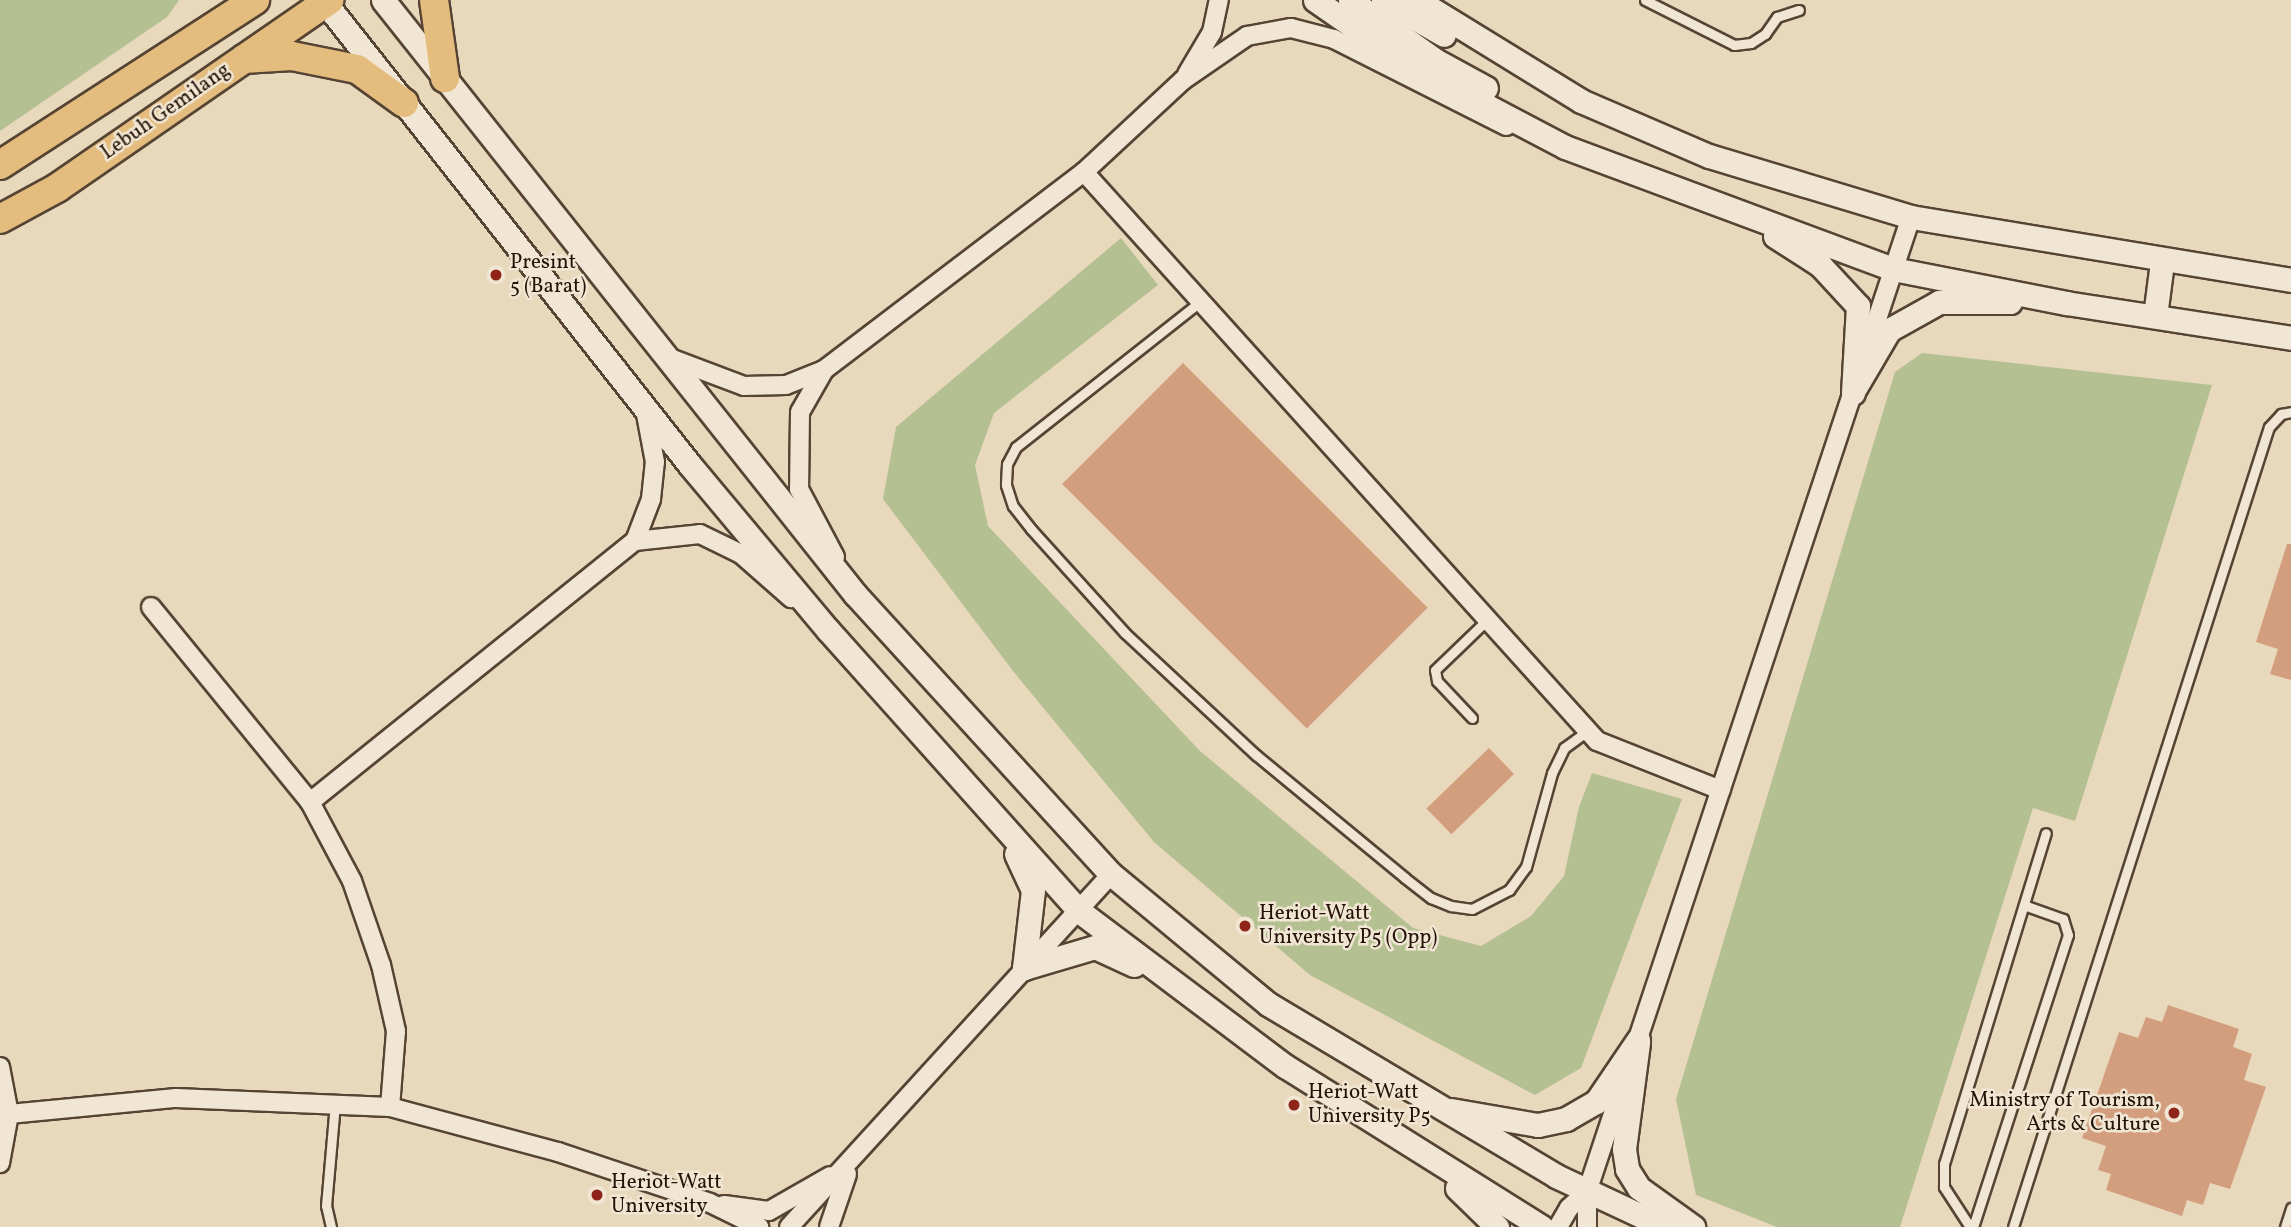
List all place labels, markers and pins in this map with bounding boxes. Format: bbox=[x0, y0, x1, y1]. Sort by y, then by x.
place label: Presint 5 (Barat) bbox=[510, 250, 586, 300]
marker: Presint 5 (Barat) bbox=[488, 267, 504, 283]
place label: Heriot-Watt University P5 (Opp) bbox=[1259, 901, 1438, 951]
marker: Heriot-Watt University P5 (Opp) bbox=[1237, 918, 1253, 934]
place label: Heriot-Watt University P5 bbox=[1308, 1080, 1431, 1130]
place label: Ministry of Tourism, Arts & Culture bbox=[1970, 1088, 2160, 1138]
marker: Heriot-Watt University P5 bbox=[1286, 1097, 1302, 1113]
marker: Ministry of Tourism, Arts & Culture bbox=[2166, 1105, 2182, 1121]
place label: Heriot-Watt University bbox=[611, 1170, 722, 1220]
marker: Heriot-Watt University bbox=[589, 1187, 605, 1203]

